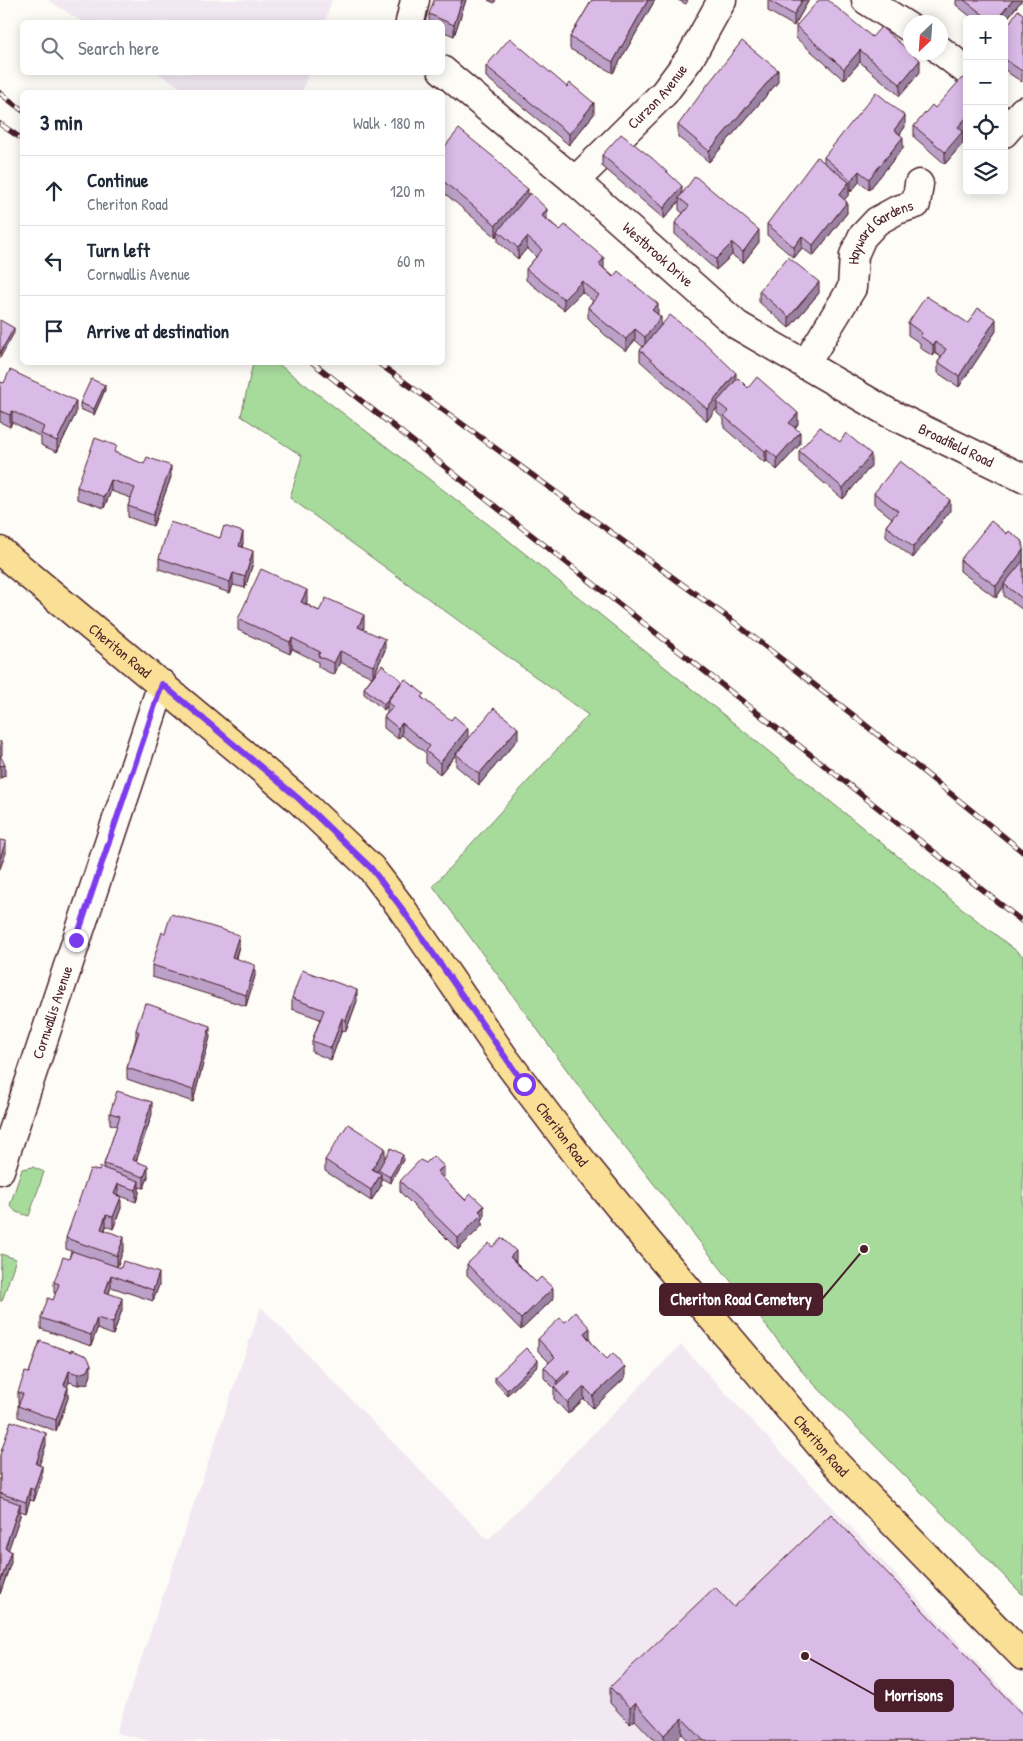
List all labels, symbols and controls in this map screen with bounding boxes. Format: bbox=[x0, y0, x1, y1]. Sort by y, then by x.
north arrow bbox=[903, 15, 948, 60]
map controls bbox=[963, 15, 1008, 195]
button: + bbox=[963, 15, 1008, 60]
search box bbox=[20, 20, 445, 75]
icon: search bbox=[38, 34, 66, 62]
text: Search here bbox=[78, 35, 159, 61]
street label: Curzon Avenue bbox=[622, 60, 692, 134]
button: − bbox=[963, 60, 1008, 105]
button: locate bbox=[963, 105, 1008, 150]
text: 3 min bbox=[40, 108, 83, 137]
text: Walk · 180 m bbox=[353, 112, 425, 134]
button: layers bbox=[963, 150, 1008, 195]
text: Continue bbox=[87, 167, 148, 193]
icon: ahead bbox=[40, 177, 68, 205]
text: 120 m bbox=[390, 180, 425, 202]
text: Cheriton Road bbox=[87, 193, 168, 215]
street label: Hayward Gardens bbox=[842, 194, 916, 265]
street label: Westbrook Drive bbox=[618, 217, 698, 291]
text: Turn left bbox=[87, 237, 150, 263]
icon: left bbox=[40, 247, 68, 275]
text: 60 m bbox=[397, 250, 425, 272]
text: Cornwallis Avenue bbox=[87, 263, 190, 285]
icon: arrive bbox=[40, 317, 68, 345]
text: Arrive at destination bbox=[87, 318, 229, 344]
street label: Broadfield Road bbox=[915, 418, 997, 472]
street label: Cheriton Road bbox=[84, 618, 156, 683]
route end bbox=[65, 929, 88, 952]
street label: Cornwallis Avenue bbox=[27, 963, 77, 1062]
route start bbox=[513, 1073, 536, 1096]
street label: Cheriton Road bbox=[531, 1098, 594, 1171]
callout: Cheriton Road Cemetery bbox=[660, 1284, 822, 1315]
text: Cheriton Road Cemetery bbox=[670, 1288, 812, 1311]
street label: Cheriton Road bbox=[789, 1410, 854, 1481]
callout: Morrisons bbox=[875, 1680, 953, 1711]
text: Morrisons bbox=[885, 1684, 944, 1706]

